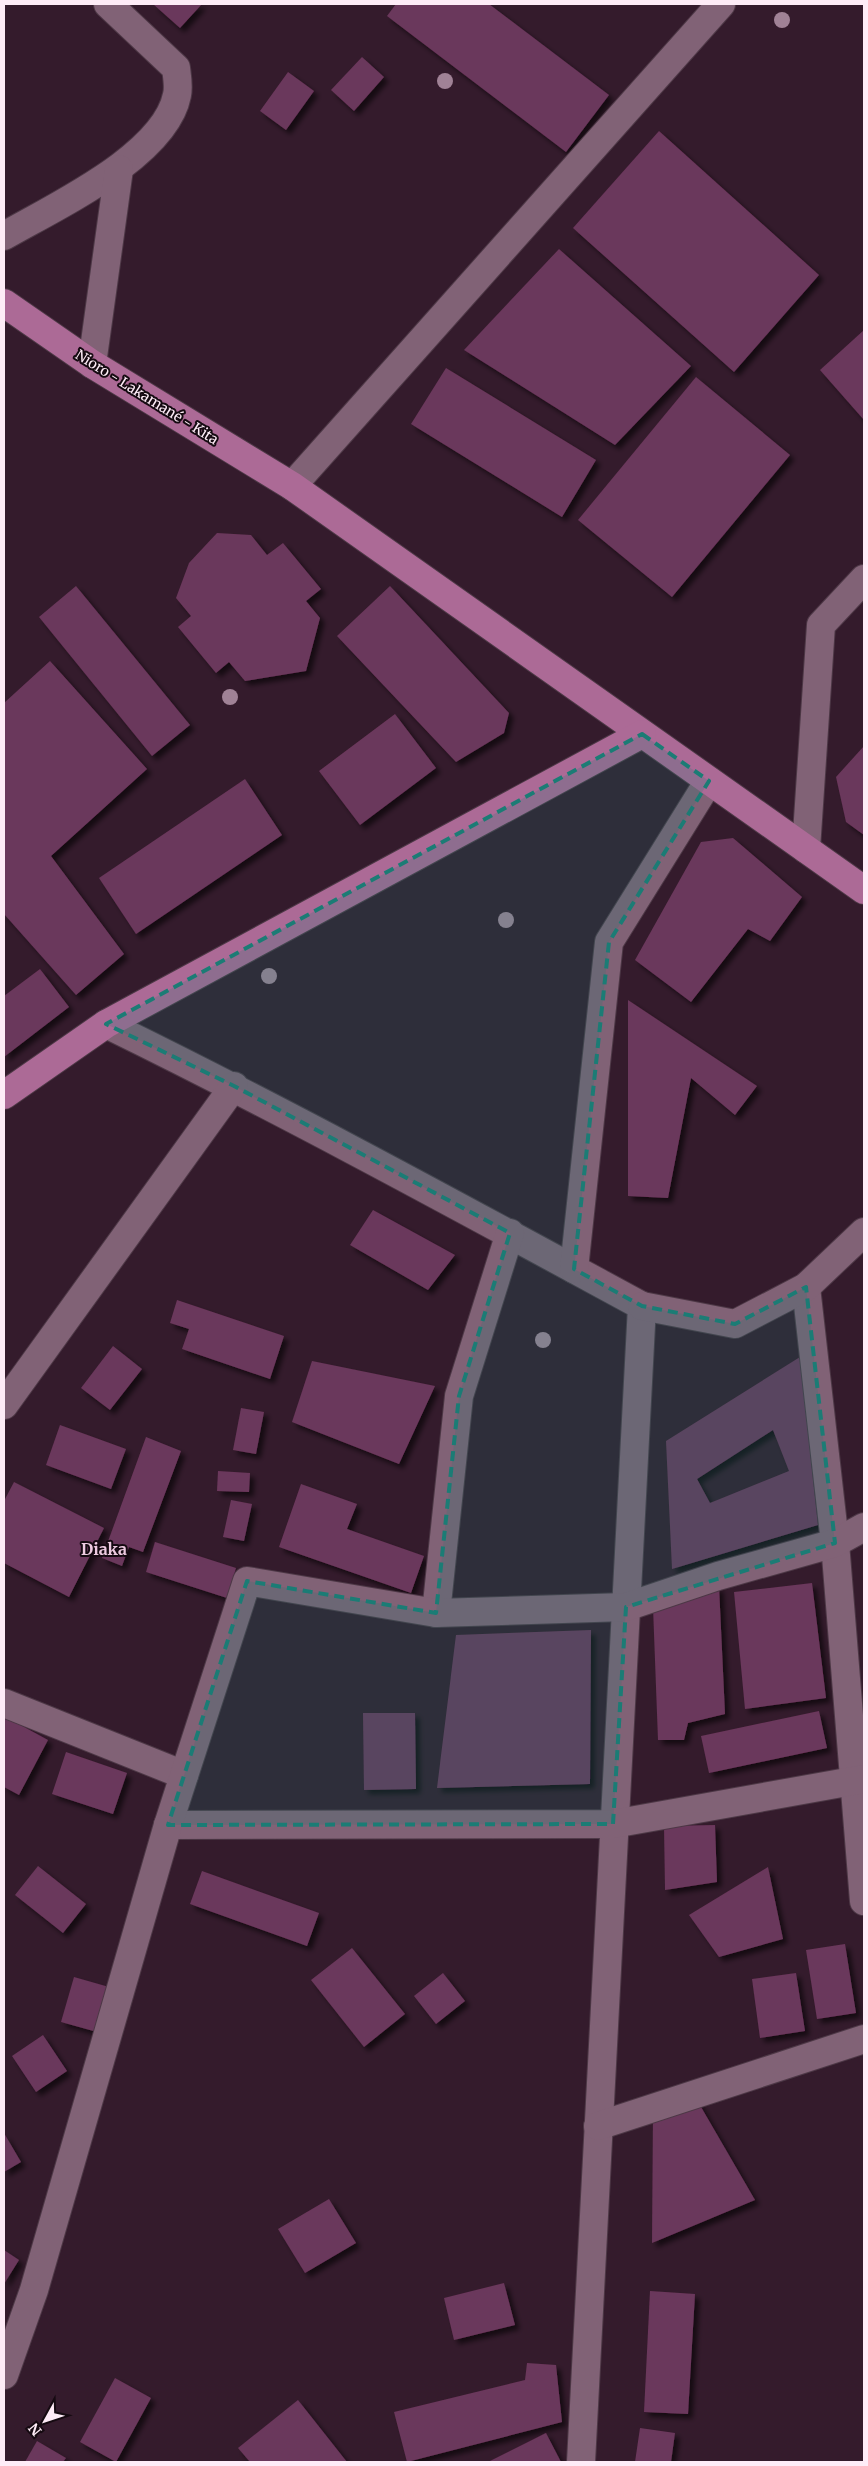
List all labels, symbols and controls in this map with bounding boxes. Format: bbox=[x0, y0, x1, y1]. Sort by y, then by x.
street label: Nioro - Lakamané - Kita bbox=[72, 346, 222, 449]
district label: Diaka bbox=[81, 1539, 127, 1559]
north arrow bbox=[20, 2396, 70, 2446]
text: N bbox=[25, 2419, 45, 2439]

